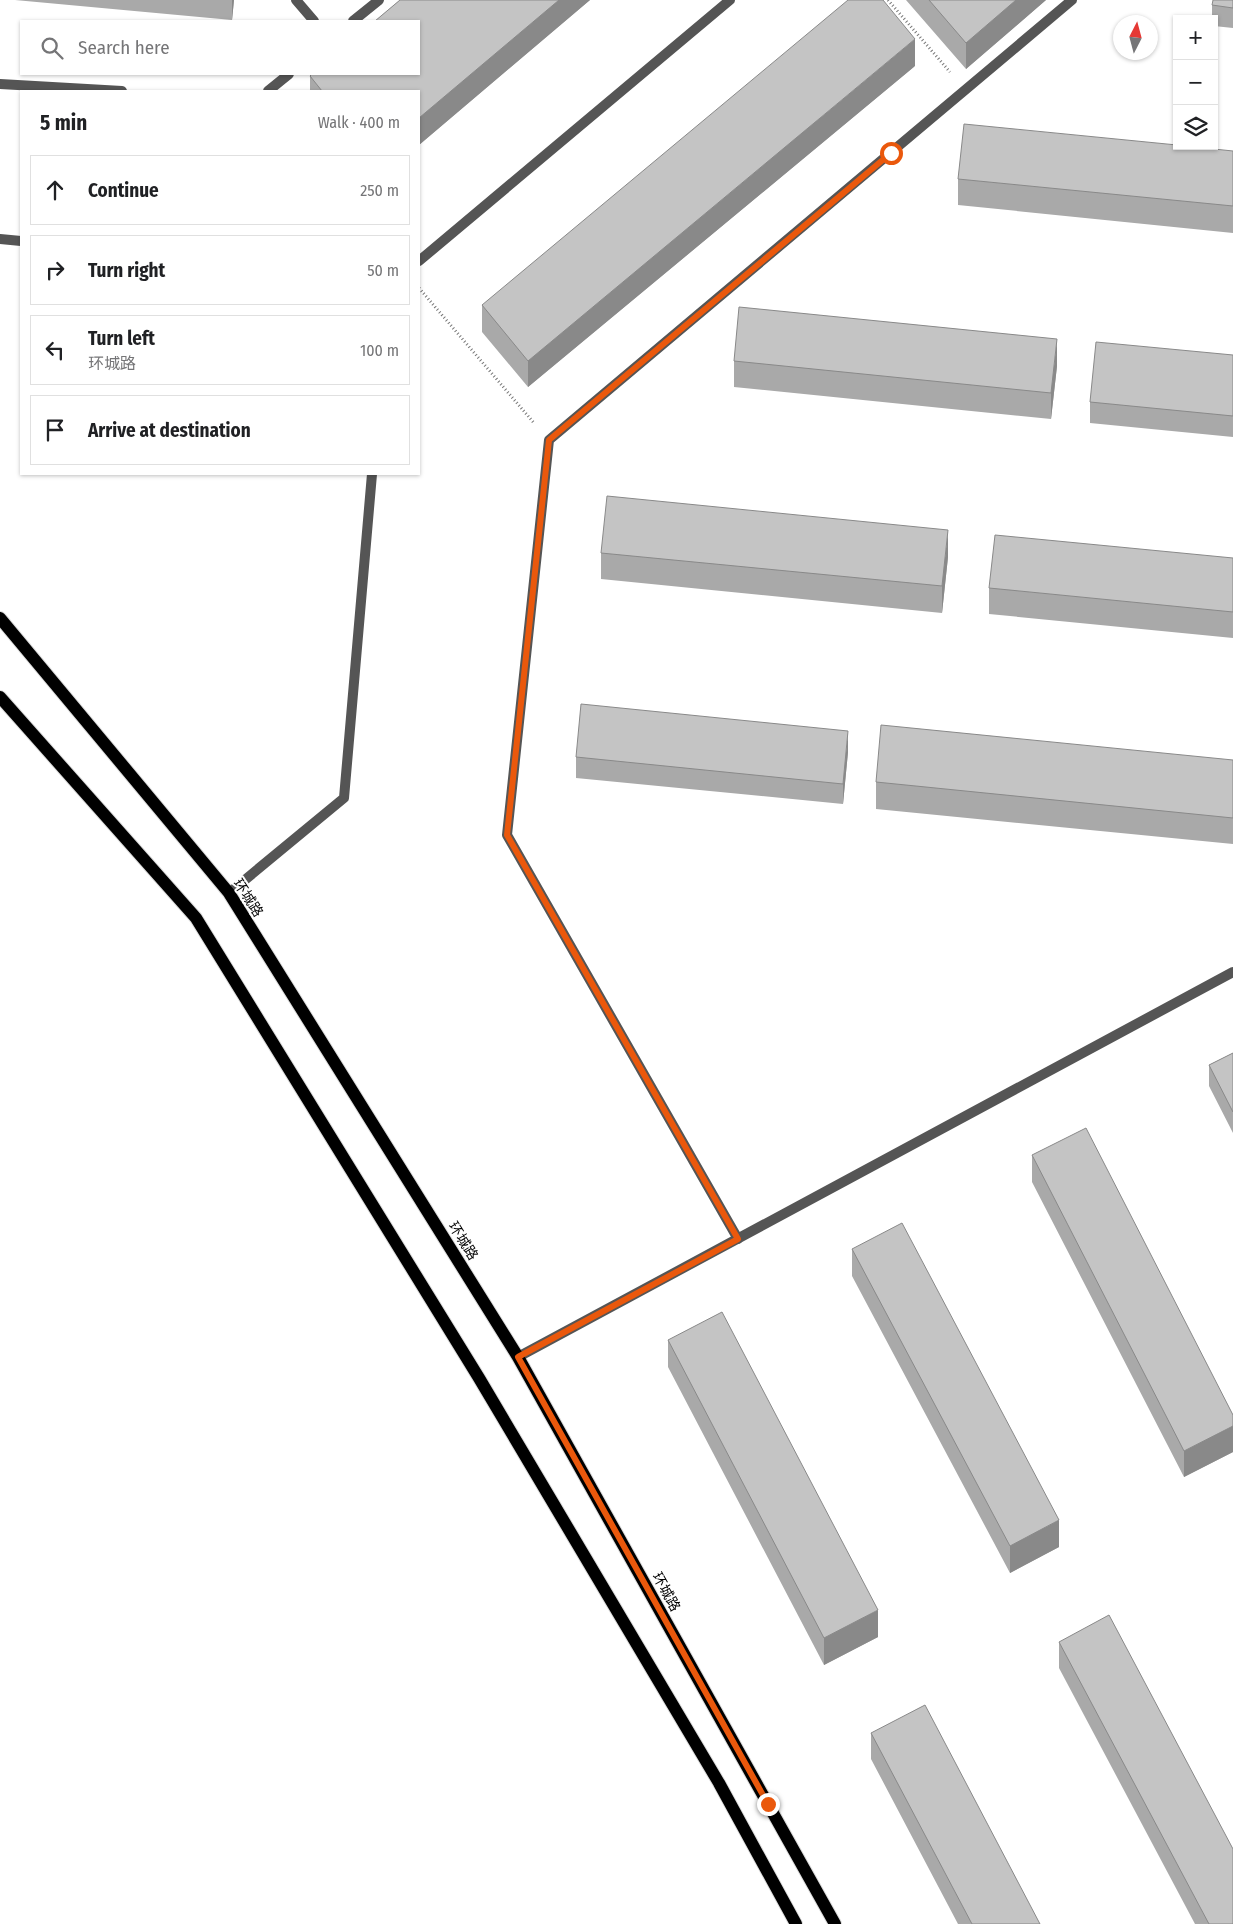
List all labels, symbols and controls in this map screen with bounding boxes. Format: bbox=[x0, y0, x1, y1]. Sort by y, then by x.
north arrow bbox=[1113, 15, 1158, 60]
map controls bbox=[1173, 15, 1218, 150]
button: + bbox=[1173, 15, 1218, 60]
search box bbox=[20, 20, 420, 75]
icon: search bbox=[38, 34, 66, 62]
text: Search here bbox=[78, 36, 170, 59]
button: − bbox=[1173, 60, 1218, 105]
button: layers bbox=[1173, 105, 1218, 150]
text: 5 min bbox=[40, 110, 87, 136]
text: Walk · 400 m bbox=[318, 113, 400, 132]
route start bbox=[880, 142, 903, 165]
icon: ahead bbox=[41, 176, 69, 204]
text: Continue bbox=[88, 179, 159, 202]
text: 250 m bbox=[360, 181, 399, 200]
icon: right bbox=[41, 256, 69, 284]
text: Turn right bbox=[88, 259, 165, 282]
text: 50 m bbox=[367, 261, 399, 280]
text: Turn left bbox=[88, 327, 155, 350]
icon: left bbox=[41, 336, 69, 364]
text: 100 m bbox=[360, 341, 399, 360]
text: 环城路 bbox=[88, 354, 136, 373]
icon: arrive bbox=[41, 416, 69, 444]
text: Arrive at destination bbox=[88, 419, 251, 442]
street label: 环城路 bbox=[229, 876, 267, 920]
street label: 环城路 bbox=[445, 1219, 481, 1263]
street label: 环城路 bbox=[648, 1570, 684, 1614]
route end bbox=[757, 1793, 780, 1816]

